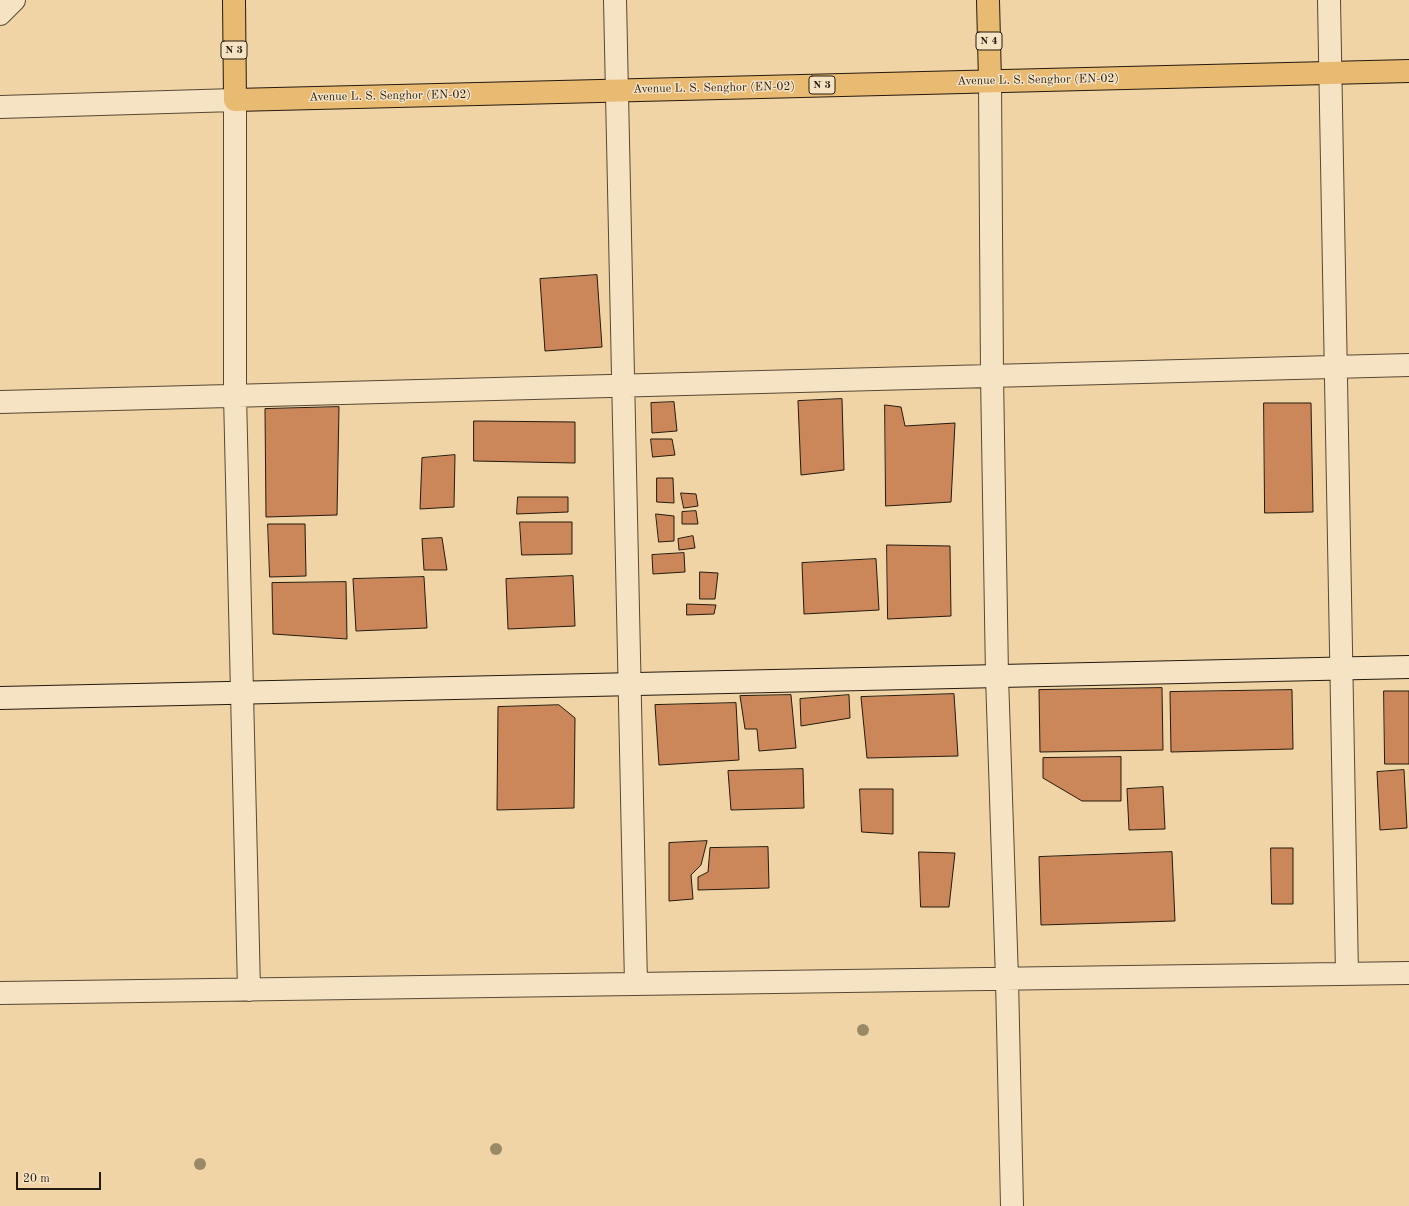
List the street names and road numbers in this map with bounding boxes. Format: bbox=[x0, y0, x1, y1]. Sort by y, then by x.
road number: N 4 bbox=[976, 32, 1002, 50]
road number: N 3 bbox=[221, 41, 247, 59]
street label: Avenue L. S. Senghor (EN-02) bbox=[957, 71, 1119, 89]
road number: N 3 bbox=[809, 76, 835, 94]
street label: Avenue L. S. Senghor (EN-02) bbox=[633, 79, 795, 97]
street label: Avenue L. S. Senghor (EN-02) bbox=[309, 87, 471, 105]

